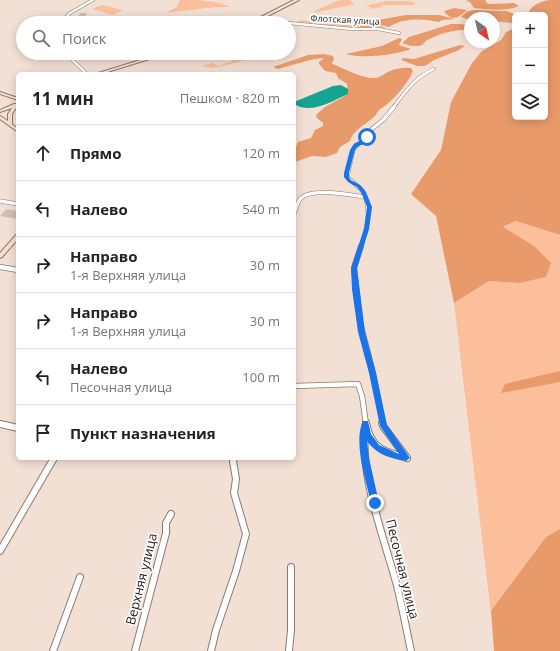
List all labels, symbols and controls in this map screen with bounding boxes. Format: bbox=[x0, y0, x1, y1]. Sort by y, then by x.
street label: Флотская улица bbox=[310, 11, 380, 28]
north arrow bbox=[464, 12, 500, 48]
map controls bbox=[512, 12, 548, 120]
button: + bbox=[512, 12, 548, 48]
search box bbox=[16, 16, 296, 60]
icon: search bbox=[30, 27, 52, 49]
text: Поиск bbox=[62, 28, 106, 48]
button: − bbox=[512, 48, 548, 84]
button: layers bbox=[512, 84, 548, 120]
text: 11 мин bbox=[32, 87, 94, 110]
text: Пешком · 820 m bbox=[180, 89, 280, 107]
route start bbox=[358, 128, 376, 146]
icon: ahead bbox=[32, 142, 54, 164]
text: Прямо bbox=[70, 143, 122, 163]
text: 120 m bbox=[242, 144, 280, 162]
icon: left bbox=[32, 198, 54, 220]
text: Налево bbox=[70, 199, 128, 219]
text: 540 m bbox=[242, 200, 280, 218]
text: Направо bbox=[70, 246, 138, 266]
icon: right bbox=[32, 254, 54, 276]
text: 30 m bbox=[250, 256, 280, 274]
text: 1-я Верхняя улица bbox=[70, 266, 186, 284]
text: Направо bbox=[70, 302, 138, 322]
icon: right bbox=[32, 310, 54, 332]
text: 30 m bbox=[250, 312, 280, 330]
text: 1-я Верхняя улица bbox=[70, 322, 186, 340]
text: Налево bbox=[70, 358, 128, 378]
icon: left bbox=[32, 366, 54, 388]
text: 100 m bbox=[242, 368, 280, 386]
text: Песочная улица bbox=[70, 378, 172, 396]
icon: arrive bbox=[32, 422, 54, 444]
text: Пункт назначения bbox=[70, 423, 216, 443]
route end bbox=[366, 494, 384, 512]
street label: Песочная улица bbox=[382, 517, 424, 621]
street label: Верхняя улица bbox=[121, 531, 161, 627]

